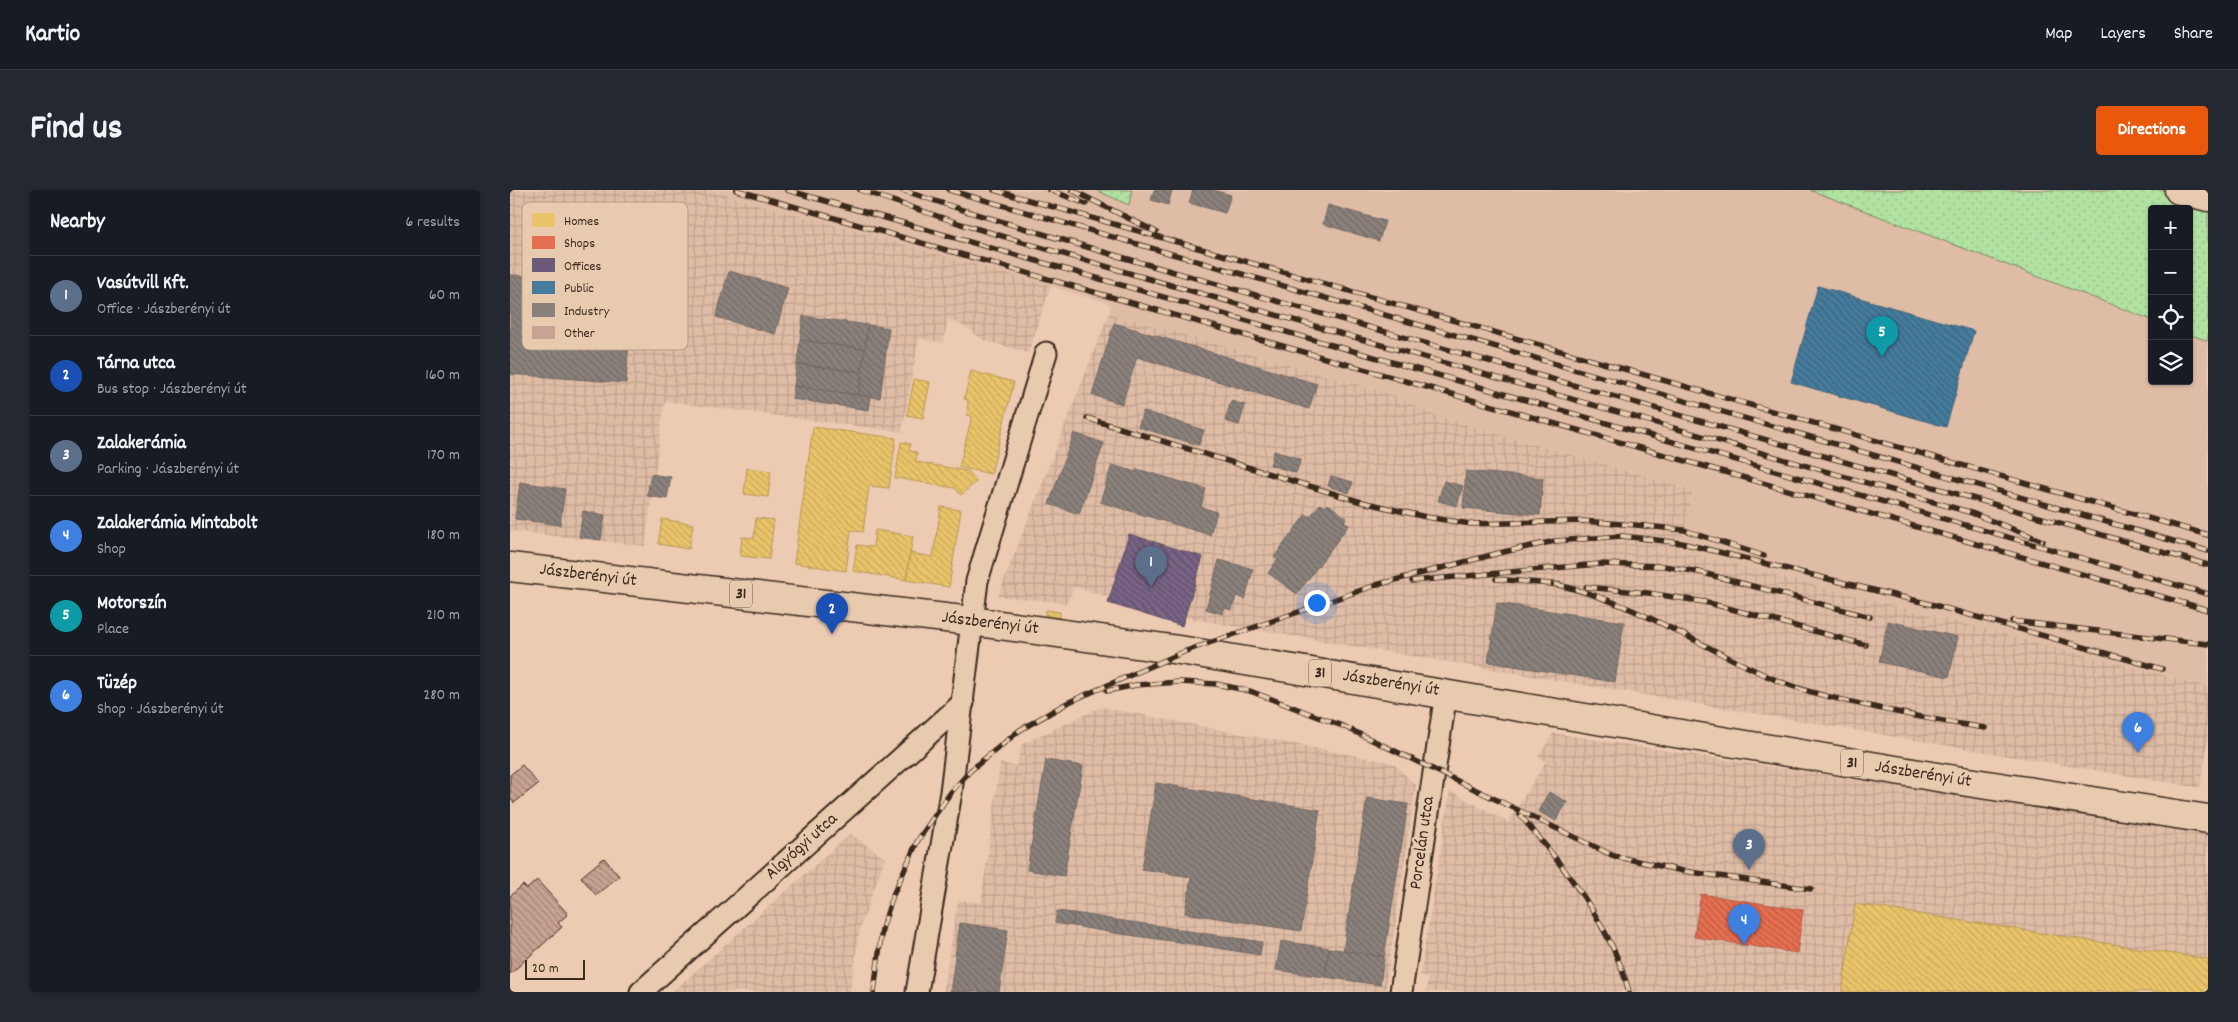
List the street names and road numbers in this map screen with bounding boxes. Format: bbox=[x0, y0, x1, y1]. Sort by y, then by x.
street label: Jászberényi út bbox=[538, 558, 638, 594]
road number: 31 bbox=[730, 580, 752, 608]
street label: Jászberényi út bbox=[940, 606, 1040, 642]
road number: 31 bbox=[1309, 659, 1331, 686]
street label: Jászberényi út bbox=[1341, 664, 1441, 704]
road number: 31 bbox=[1841, 750, 1863, 776]
street label: Jászberényi út bbox=[1873, 755, 1973, 795]
street label: Porcelán utca bbox=[1404, 794, 1442, 891]
street label: Algyógyi utca bbox=[760, 807, 844, 886]

